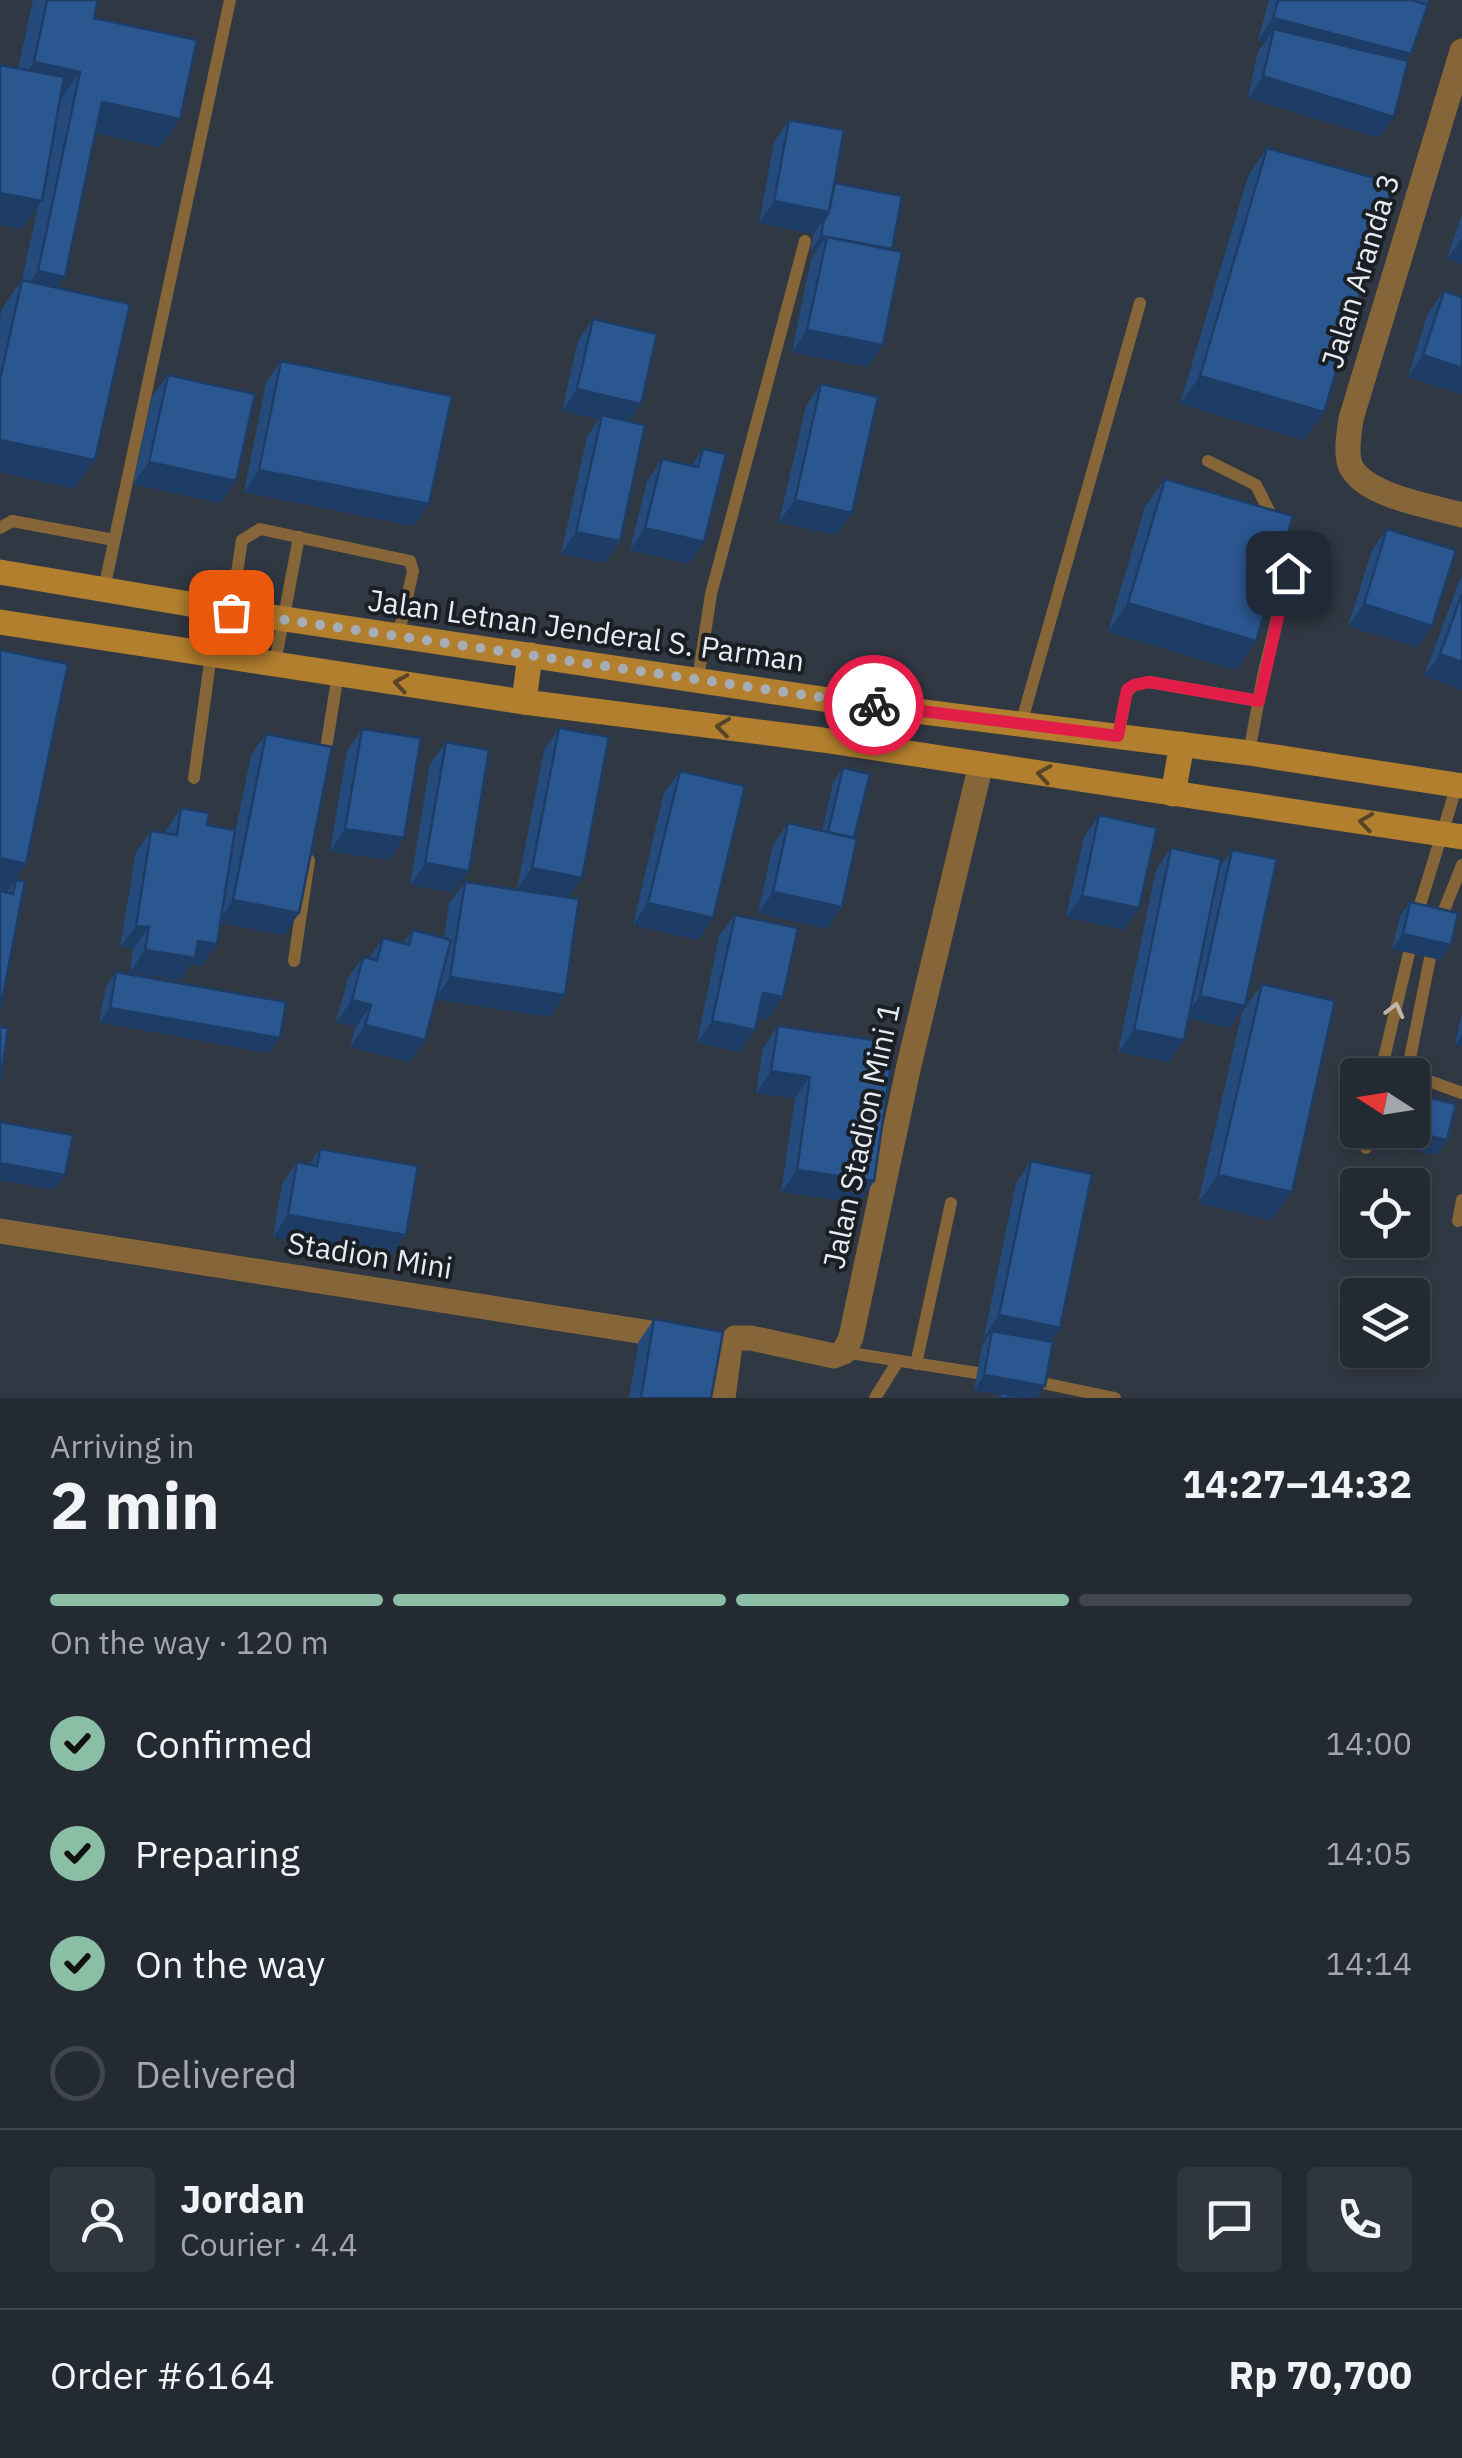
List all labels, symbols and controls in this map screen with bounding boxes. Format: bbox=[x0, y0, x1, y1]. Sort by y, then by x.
street label: Jalan Aranda 3 bbox=[1311, 169, 1408, 373]
pin bbox=[1246, 531, 1331, 616]
icon: home bbox=[1261, 546, 1316, 601]
pin bbox=[189, 570, 274, 655]
street label: Jalan Letnan Jenderal S. Parman bbox=[366, 580, 807, 679]
icon: bag bbox=[204, 585, 259, 640]
courier bbox=[824, 655, 924, 755]
one-way arrow bbox=[392, 674, 409, 695]
icon: bike bbox=[847, 678, 902, 733]
one-way arrow bbox=[714, 717, 730, 738]
one-way arrow bbox=[1036, 765, 1052, 786]
one-way arrow bbox=[1357, 813, 1374, 834]
street label: Jalan Stadion Mini 1 bbox=[813, 999, 908, 1272]
one-way arrow bbox=[1383, 1002, 1404, 1019]
north arrow bbox=[1340, 1058, 1430, 1148]
map controls bbox=[1340, 1058, 1430, 1368]
button: locate bbox=[1340, 1168, 1430, 1258]
street label: Stadion Mini bbox=[285, 1222, 455, 1287]
button: layers bbox=[1340, 1278, 1430, 1368]
text: Arriving in bbox=[50, 1425, 195, 1467]
text: 14:27–14:32 bbox=[1182, 1459, 1412, 1508]
text: 2 min bbox=[50, 1462, 220, 1547]
text: On the way · 120 m bbox=[50, 1621, 329, 1663]
icon: check bbox=[50, 1716, 105, 1771]
text: Confirmed bbox=[135, 1719, 313, 1768]
text: 14:00 bbox=[1326, 1722, 1412, 1764]
icon: check bbox=[50, 1826, 105, 1881]
text: Preparing bbox=[135, 1829, 300, 1878]
text: 14:05 bbox=[1326, 1832, 1412, 1874]
icon: check bbox=[50, 1936, 105, 1991]
text: On the way bbox=[135, 1939, 325, 1988]
text: 14:14 bbox=[1326, 1942, 1412, 1984]
text: Delivered bbox=[135, 2049, 297, 2098]
button: person bbox=[50, 2167, 155, 2272]
button: chat bbox=[1177, 2167, 1282, 2272]
button: phone bbox=[1307, 2167, 1412, 2272]
text: Jordan bbox=[180, 2174, 305, 2223]
text: Courier · 4.4 bbox=[180, 2223, 358, 2265]
text: Order #6164 bbox=[50, 2350, 275, 2399]
text: Rp 70,700 bbox=[1229, 2350, 1412, 2399]

